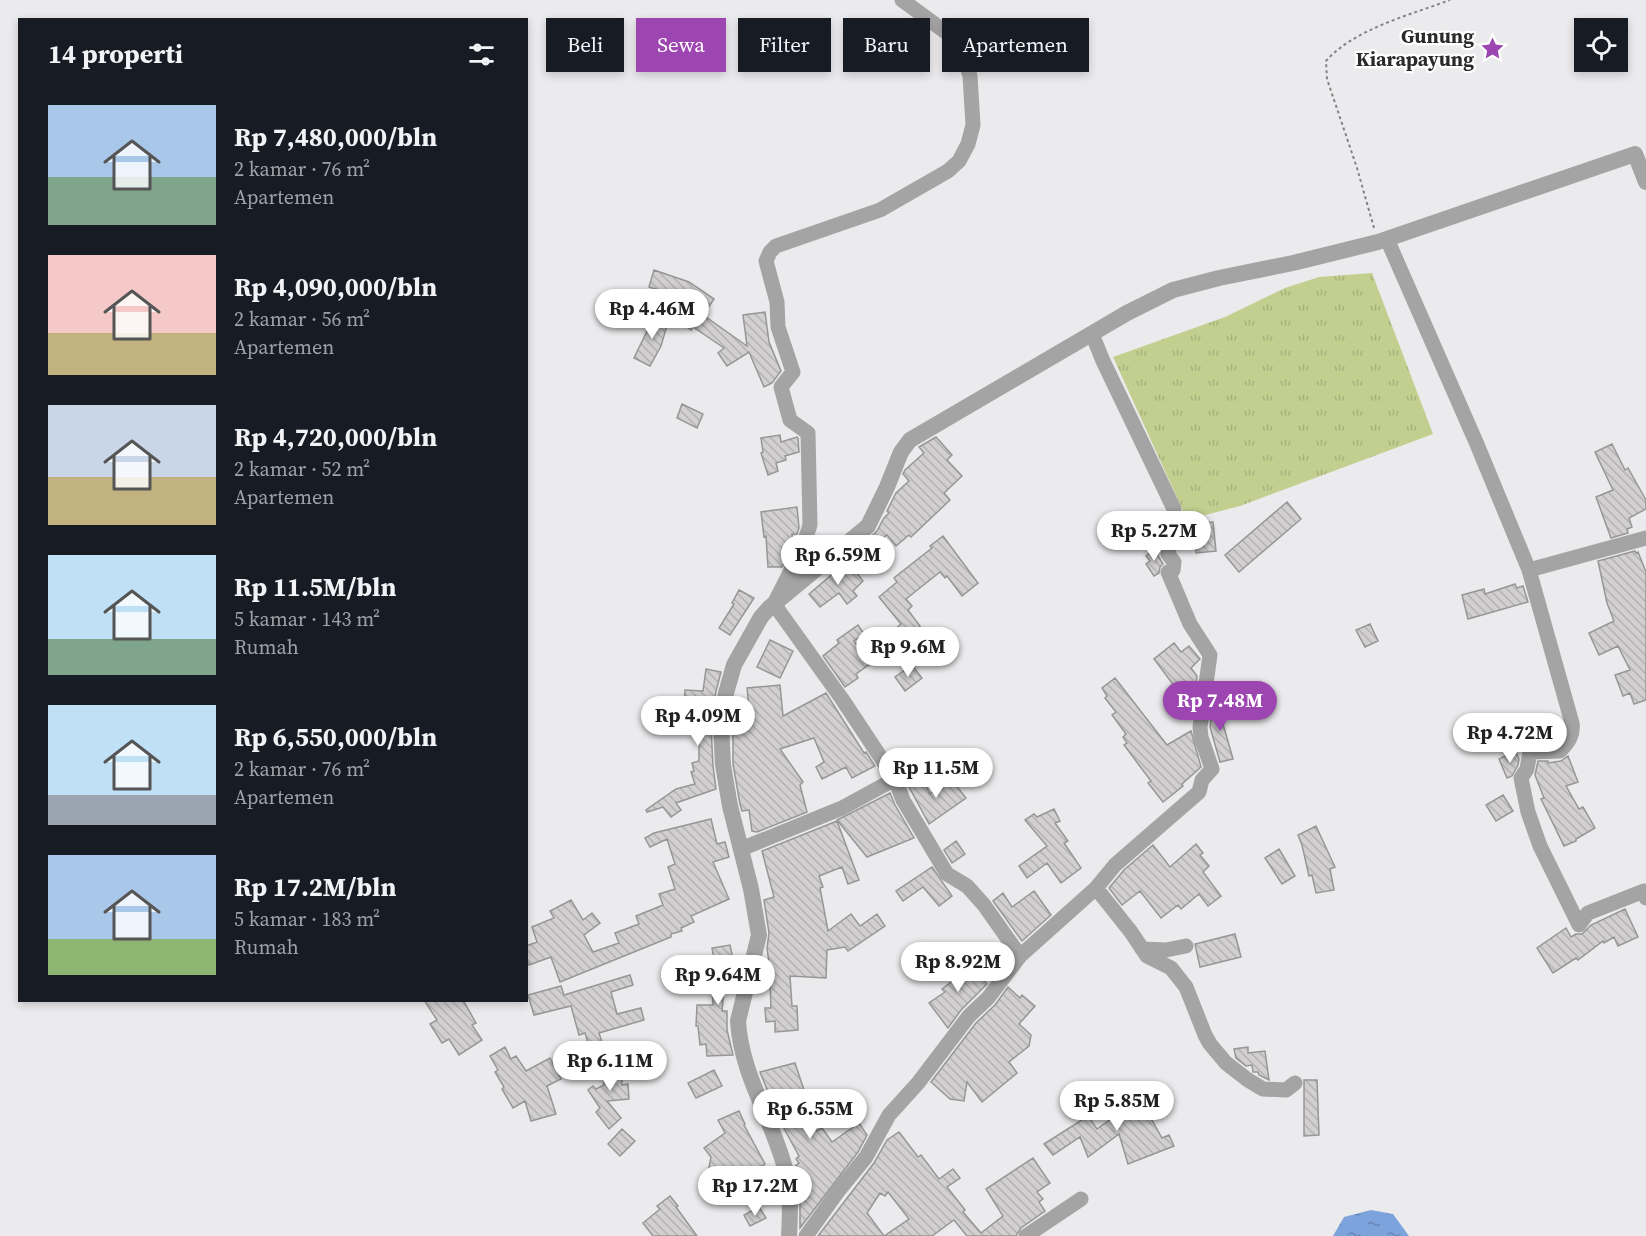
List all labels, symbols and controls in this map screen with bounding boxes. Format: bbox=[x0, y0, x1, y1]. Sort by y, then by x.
chip: Beli bbox=[546, 18, 624, 72]
chip: Sewa bbox=[636, 18, 726, 72]
chip: Filter bbox=[738, 18, 831, 72]
chip: Baru bbox=[843, 18, 930, 72]
chip: Apartemen bbox=[942, 18, 1089, 72]
map controls bbox=[1574, 18, 1628, 72]
button: locate bbox=[1574, 18, 1628, 72]
place label: Gunung Kiarapayung bbox=[1356, 22, 1474, 73]
place icon: Gunung Kiarapayung bbox=[1479, 35, 1505, 61]
text: 14 properti bbox=[48, 36, 183, 72]
icon: filters bbox=[465, 38, 498, 71]
text: Rp 7,480,000/bln bbox=[234, 119, 437, 155]
icon: home bbox=[96, 129, 168, 201]
text: 2 kamar · 76 m² bbox=[234, 155, 370, 183]
text: Apartemen bbox=[234, 183, 334, 211]
text: Rp 4,090,000/bln bbox=[234, 269, 437, 305]
icon: home bbox=[96, 279, 168, 351]
pin: Rp 4.46M bbox=[590, 289, 714, 340]
text: Rp 4.46M bbox=[609, 294, 695, 322]
text: 2 kamar · 56 m² bbox=[234, 305, 370, 333]
text: Apartemen bbox=[234, 333, 334, 361]
text: Rp 4,720,000/bln bbox=[234, 419, 437, 455]
icon: home bbox=[96, 429, 168, 501]
text: 2 kamar · 52 m² bbox=[234, 455, 370, 483]
text: Apartemen bbox=[234, 483, 334, 511]
pin: Rp 5.27M bbox=[1092, 511, 1216, 562]
text: Rp 5.27M bbox=[1111, 516, 1197, 544]
pin: Rp 6.59M bbox=[776, 535, 900, 586]
text: Rp 6.59M bbox=[795, 540, 881, 568]
text: Rp 11.5M/bln bbox=[234, 569, 396, 605]
icon: home bbox=[96, 579, 168, 651]
text: 5 kamar · 143 m² bbox=[234, 605, 380, 633]
pin: Rp 9.6M bbox=[853, 627, 963, 678]
text: Rp 9.6M bbox=[870, 632, 946, 660]
text: Rumah bbox=[234, 633, 299, 661]
pin: Rp 7.48M bbox=[1158, 681, 1282, 732]
text: Rp 7.48M bbox=[1177, 686, 1263, 714]
pin: Rp 4.09M bbox=[636, 696, 760, 747]
text: Rp 4.09M bbox=[655, 701, 741, 729]
pin: Rp 4.72M bbox=[1448, 713, 1572, 764]
text: Rp 4.72M bbox=[1467, 718, 1553, 746]
text: Rp 6,550,000/bln bbox=[234, 719, 437, 755]
icon: home bbox=[96, 729, 168, 801]
pin: Rp 11.5M bbox=[874, 748, 998, 799]
text: Rp 11.5M bbox=[893, 753, 979, 781]
text: 2 kamar · 76 m² bbox=[234, 755, 370, 783]
text: Apartemen bbox=[234, 783, 334, 811]
text: Rp 17.2M/bln bbox=[234, 869, 396, 905]
icon: home bbox=[96, 879, 168, 951]
text: 5 kamar · 183 m² bbox=[234, 905, 380, 933]
text: Rumah bbox=[234, 933, 299, 961]
pin: Rp 8.92M bbox=[896, 942, 1020, 993]
text: Rp 8.92M bbox=[915, 947, 1001, 975]
pin: Rp 9.64M bbox=[656, 955, 780, 1006]
text: Rp 9.64M bbox=[675, 960, 761, 988]
pin: Rp 6.11M bbox=[548, 1041, 672, 1092]
text: Rp 6.11M bbox=[567, 1046, 653, 1074]
pin: Rp 5.85M bbox=[1055, 1081, 1179, 1132]
text: Rp 5.85M bbox=[1074, 1086, 1160, 1114]
pin: Rp 6.55M bbox=[748, 1089, 872, 1140]
text: Rp 6.55M bbox=[767, 1094, 853, 1122]
pin: Rp 17.2M bbox=[693, 1166, 817, 1217]
text: Rp 17.2M bbox=[712, 1171, 798, 1199]

